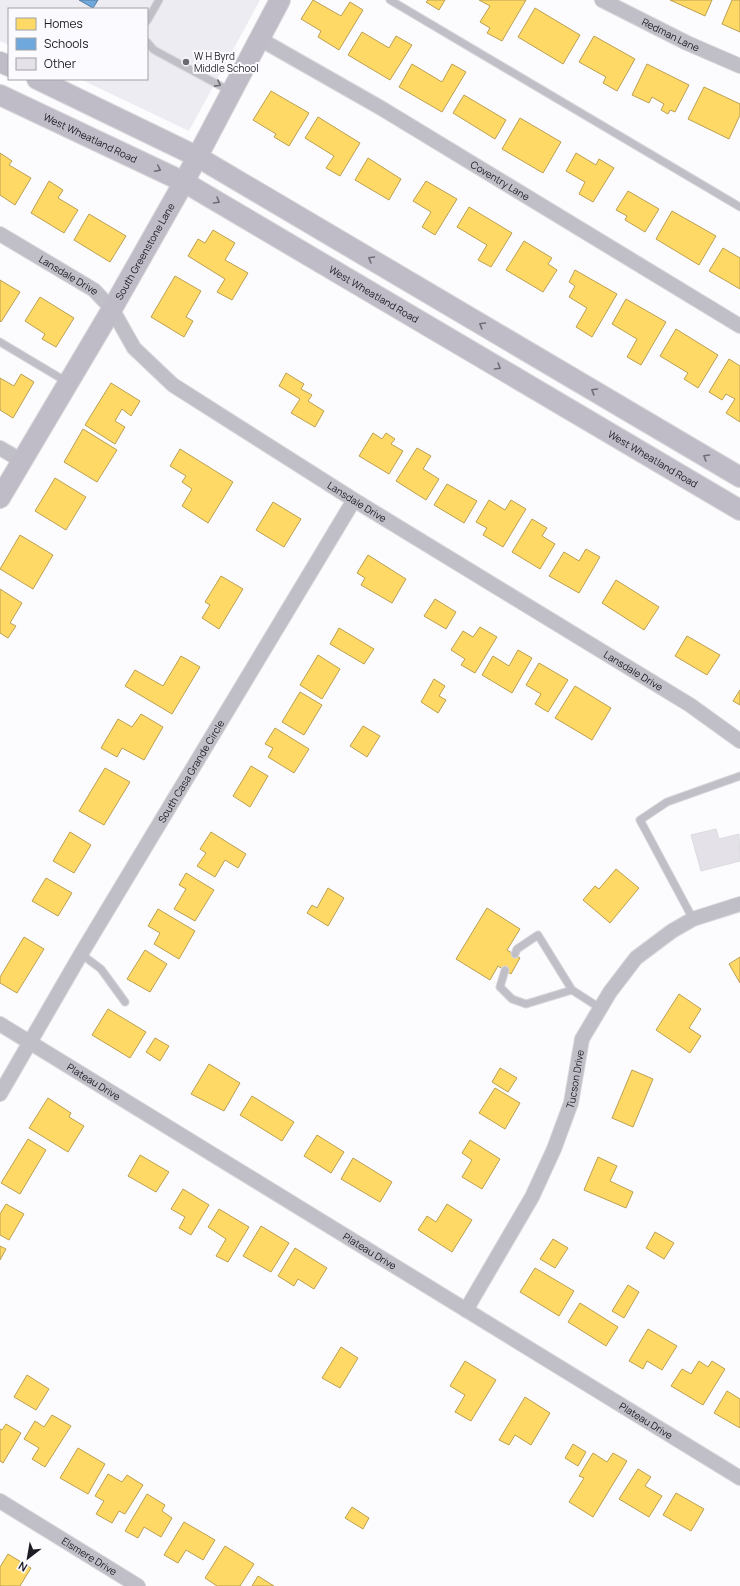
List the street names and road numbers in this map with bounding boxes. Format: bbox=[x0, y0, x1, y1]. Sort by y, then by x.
street label: Redman Lane bbox=[640, 14, 702, 55]
street label: West Wheatland Road bbox=[41, 110, 140, 166]
street label: Coventry Lane bbox=[468, 157, 532, 204]
street label: South Greenstone Lane bbox=[112, 200, 178, 302]
street label: Lansdale Drive bbox=[36, 252, 102, 298]
street label: West Wheatland Road bbox=[326, 262, 421, 326]
street label: West Wheatland Road bbox=[605, 427, 701, 491]
street label: Lansdale Drive bbox=[325, 478, 389, 525]
street label: Lansdale Drive bbox=[601, 647, 666, 694]
street label: South Casa Grande Circle bbox=[155, 717, 227, 825]
street label: Tucson Drive bbox=[563, 1048, 587, 1111]
street label: Plateau Drive bbox=[64, 1060, 123, 1103]
street label: Plateau Drive bbox=[340, 1229, 399, 1273]
street label: Plateau Drive bbox=[617, 1399, 676, 1442]
street label: Elsmere Drive bbox=[59, 1534, 120, 1578]

